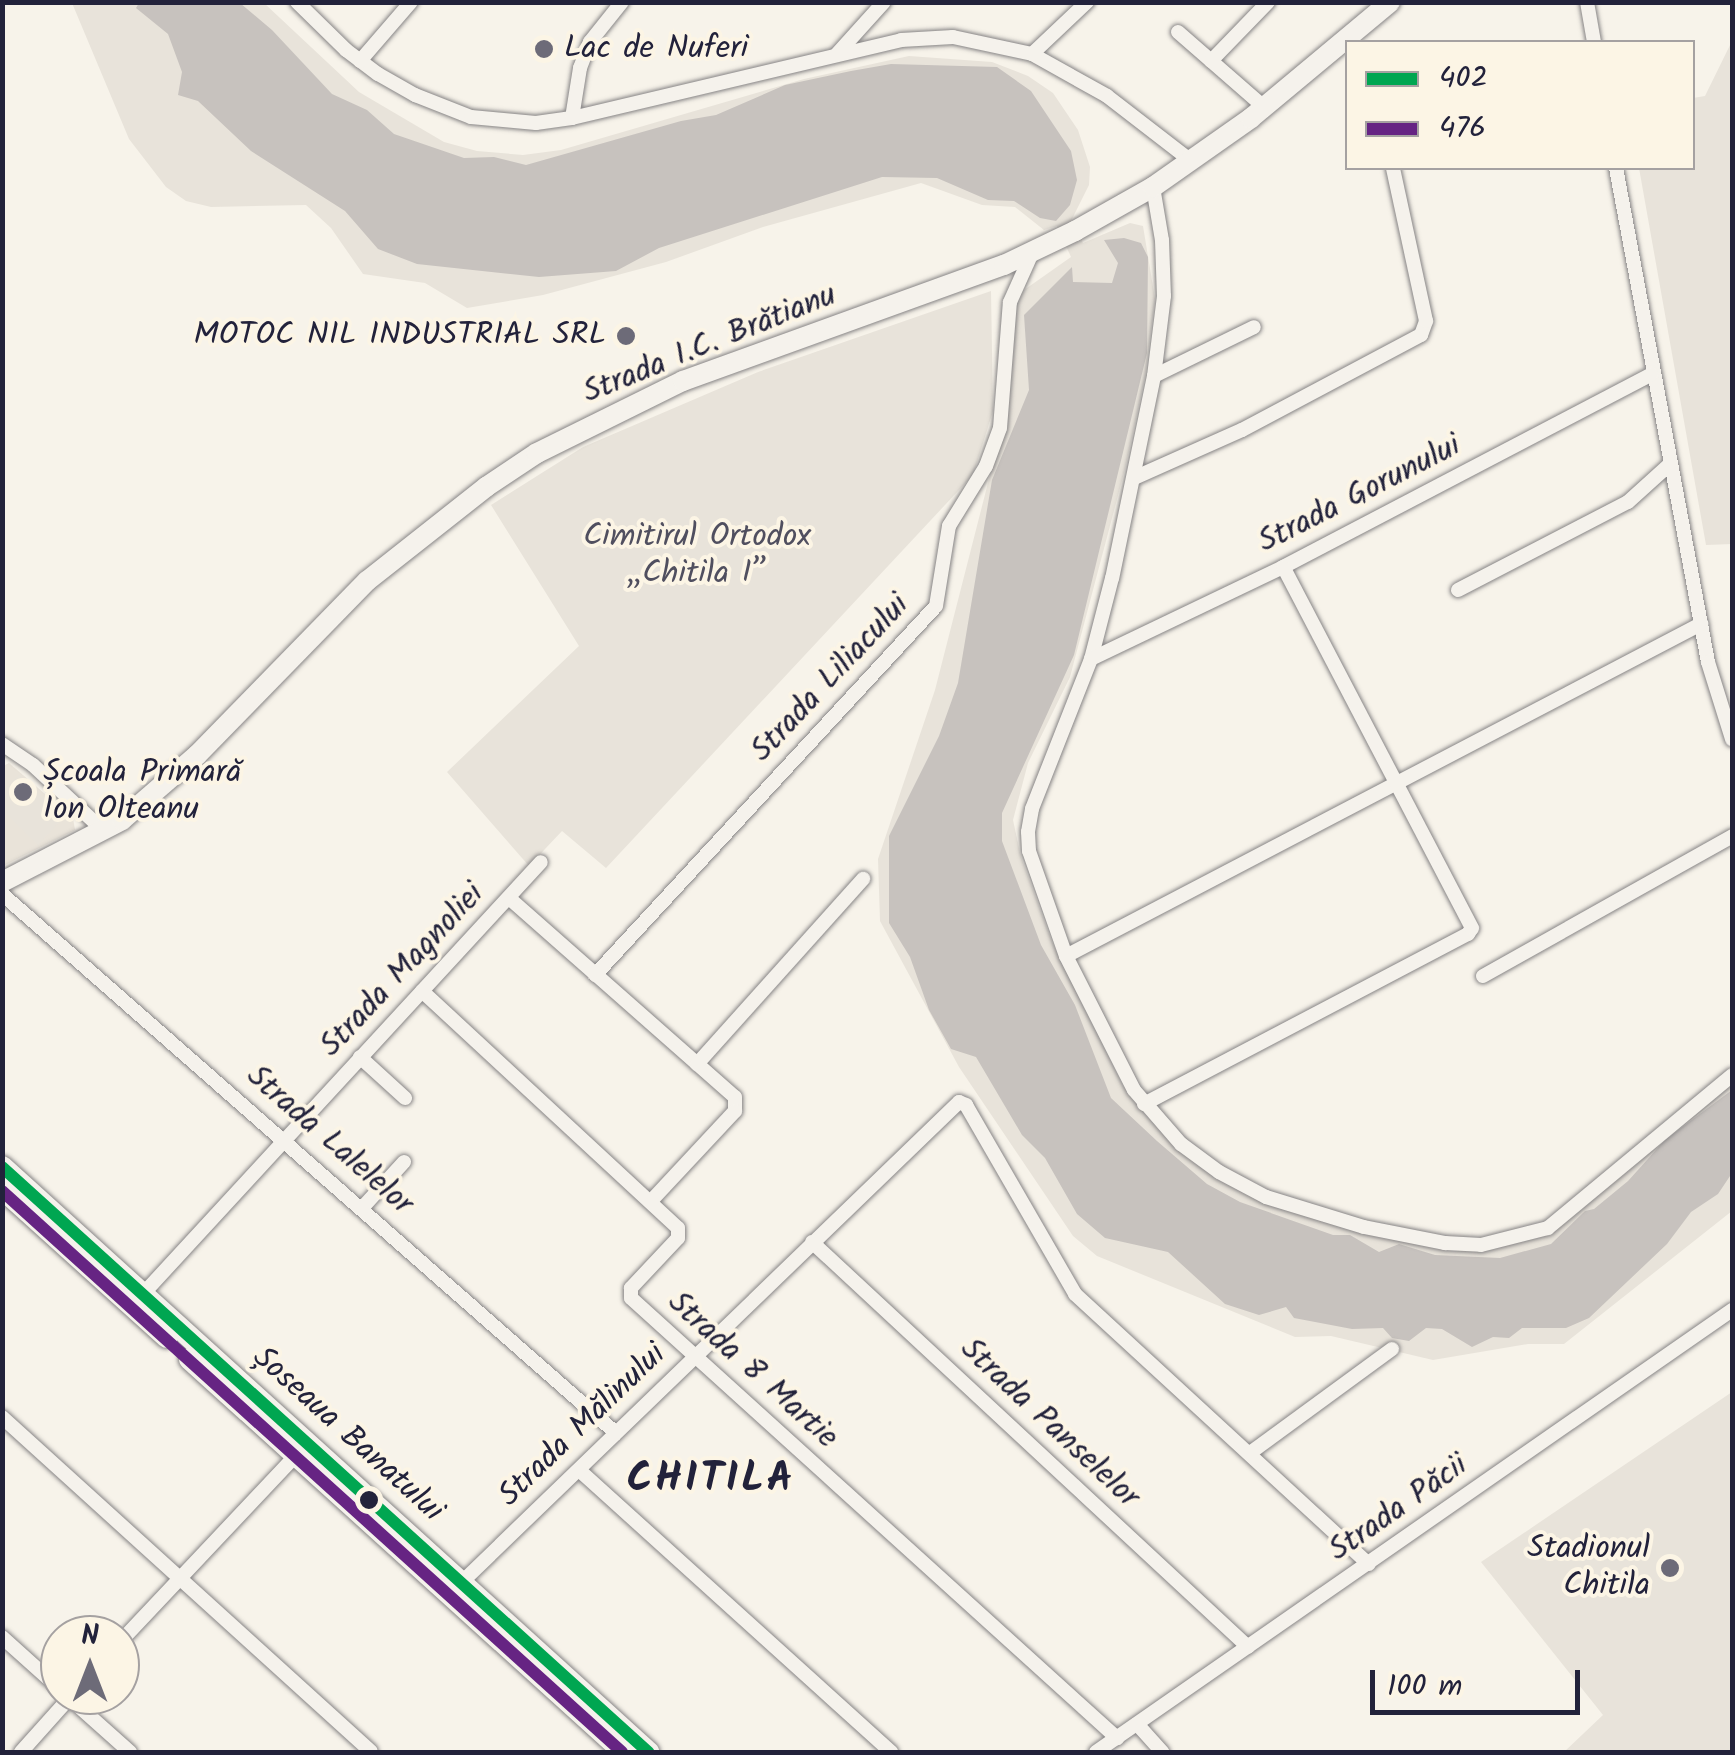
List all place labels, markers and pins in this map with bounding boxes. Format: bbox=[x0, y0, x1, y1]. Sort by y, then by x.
place label: Lac de Nuferi bbox=[564, 30, 748, 68]
marker: Lac de Nuferi bbox=[533, 38, 555, 60]
place label: MOTOC NIL INDUSTRIAL SRL bbox=[194, 317, 606, 355]
marker: MOTOC NIL INDUSTRIAL SRL bbox=[615, 325, 637, 347]
place label: Școala Primară Ion Olteanu bbox=[43, 755, 241, 830]
marker: Școala Primară Ion Olteanu bbox=[12, 781, 34, 803]
unlabelled marker bbox=[359, 1490, 379, 1510]
place label: Stadionul Chitila bbox=[1527, 1531, 1650, 1606]
marker: Stadionul Chitila bbox=[1659, 1557, 1681, 1579]

